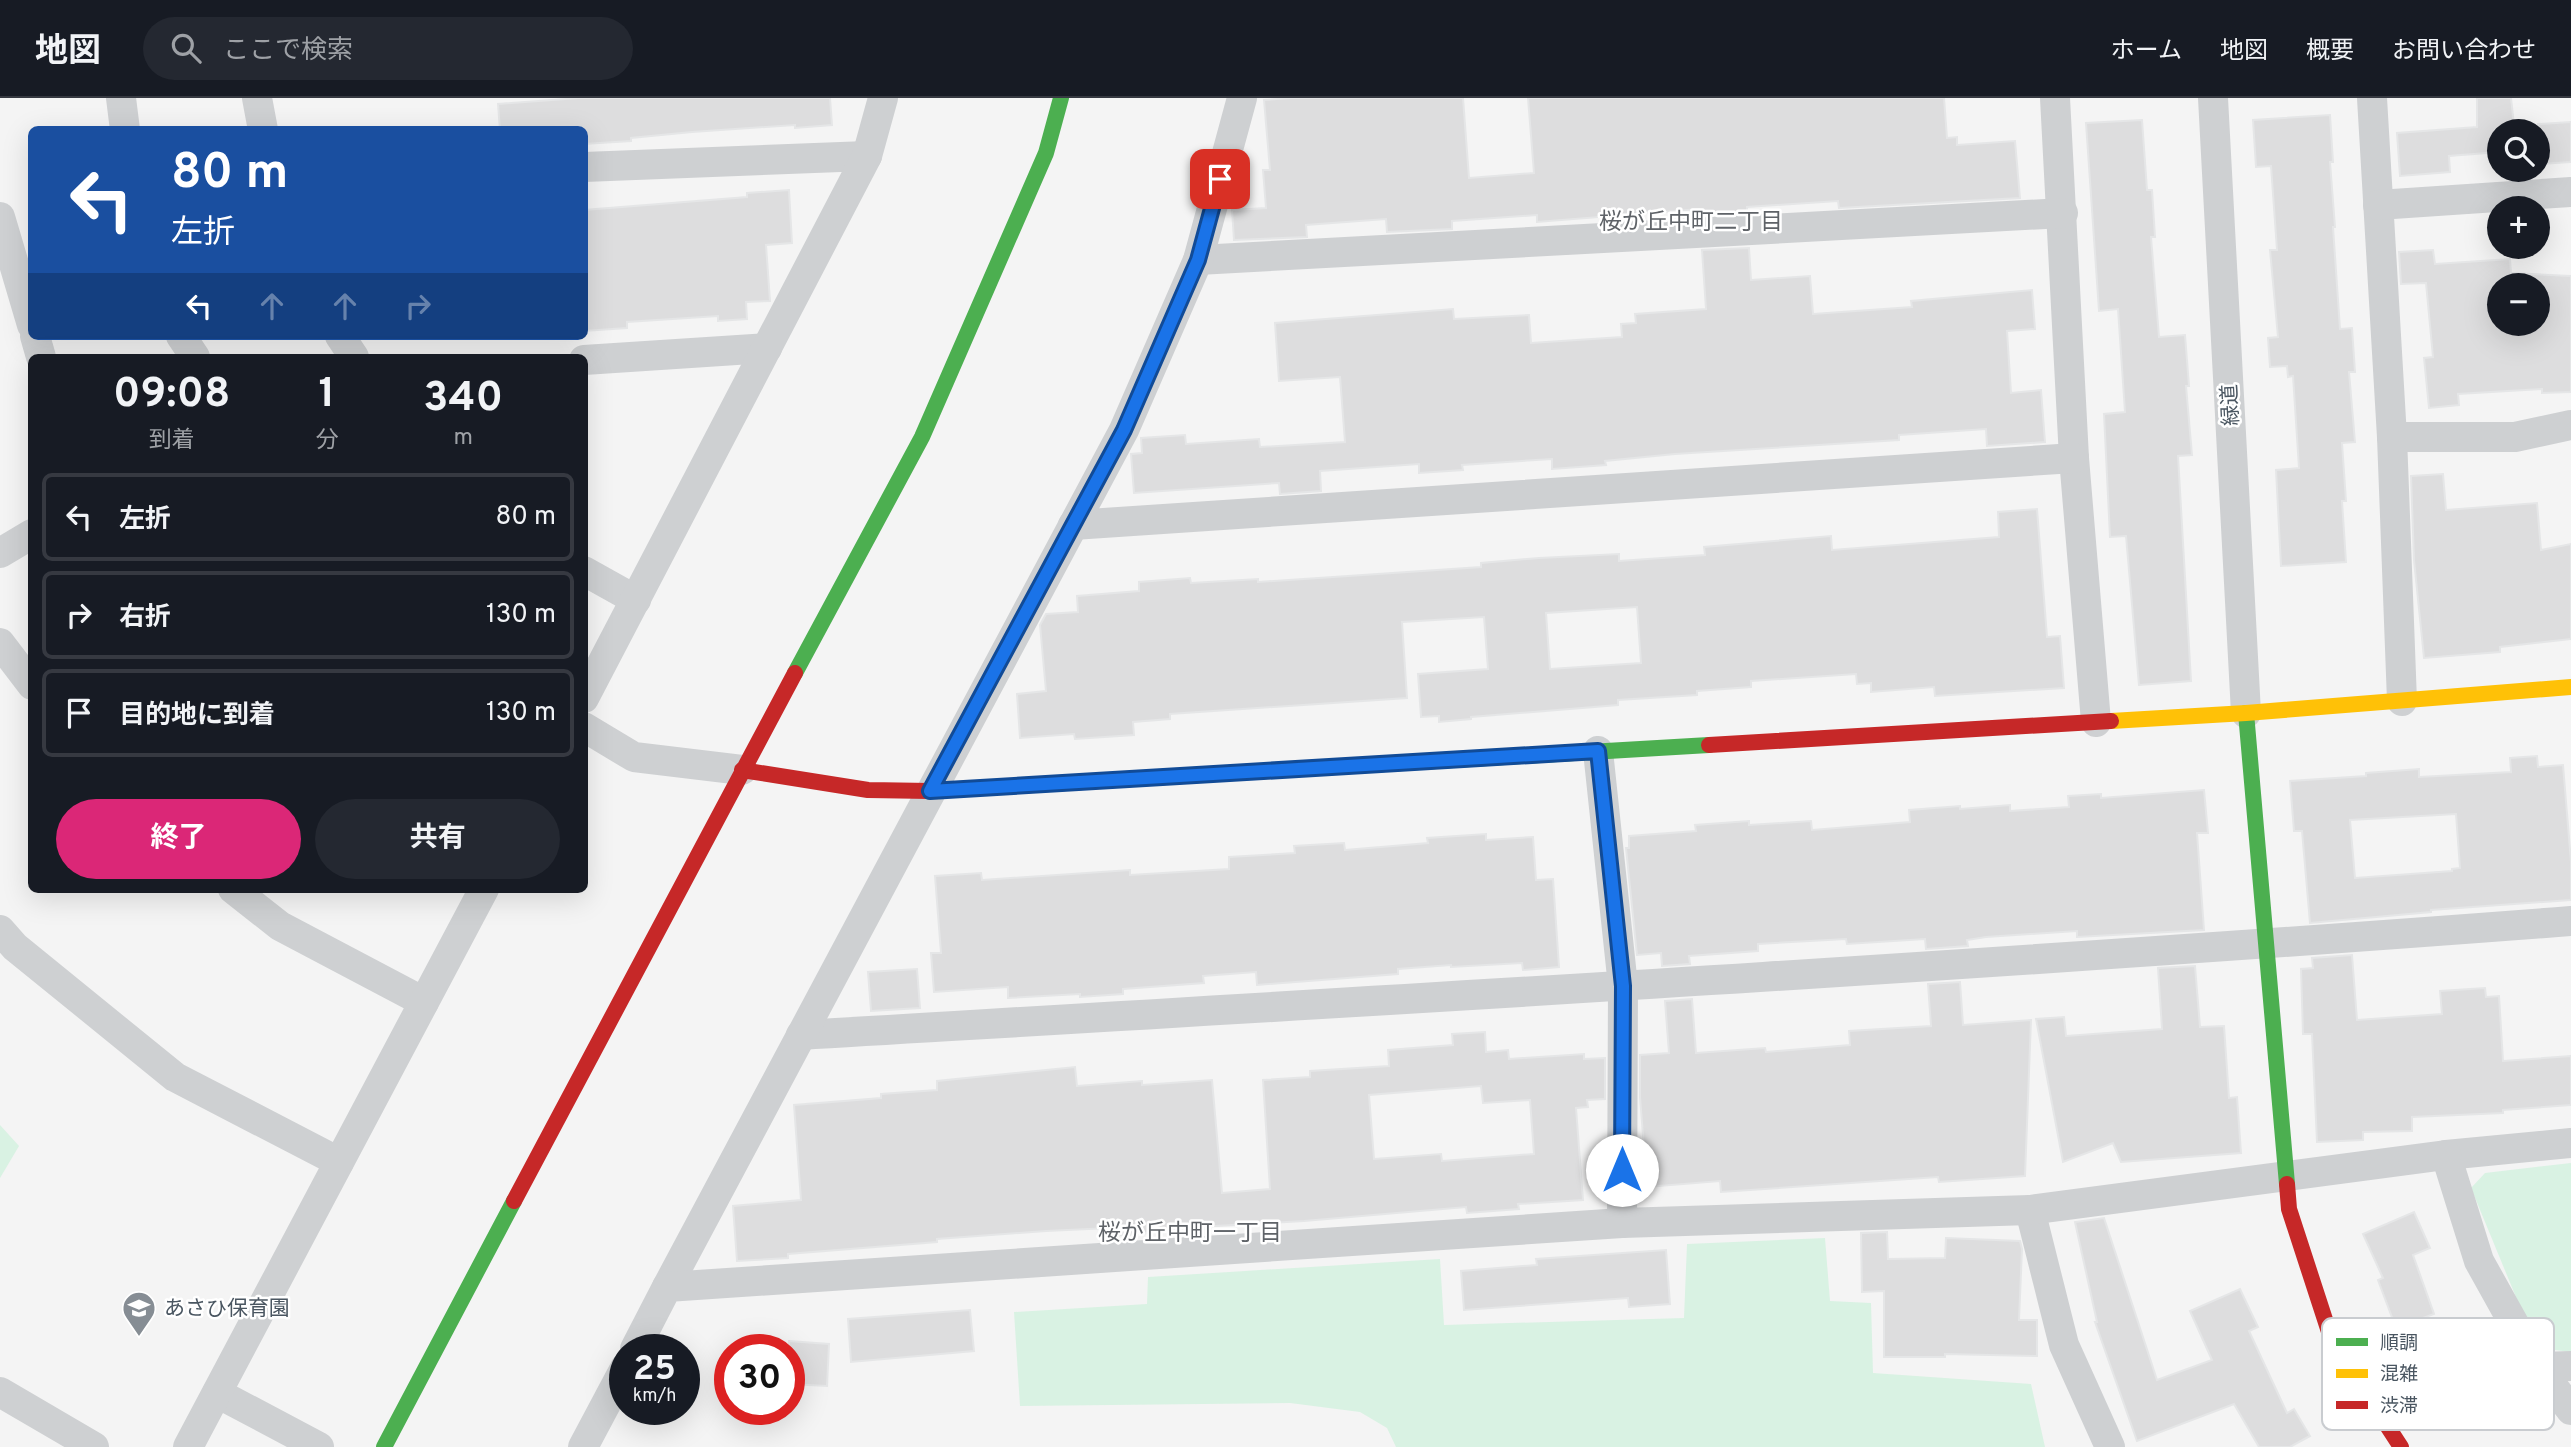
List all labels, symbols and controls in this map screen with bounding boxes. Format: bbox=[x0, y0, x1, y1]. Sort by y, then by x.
search box bbox=[143, 17, 633, 80]
icon: search bbox=[167, 29, 205, 67]
text: 地図 bbox=[35, 32, 101, 74]
text: ここで検索 bbox=[223, 35, 353, 68]
text: ホーム bbox=[2111, 37, 2182, 67]
text: 地図 bbox=[2220, 37, 2268, 67]
text: 概要 bbox=[2306, 37, 2354, 67]
text: お問い合わせ bbox=[2392, 37, 2536, 67]
map controls bbox=[2487, 119, 2550, 336]
button: search bbox=[2487, 119, 2550, 182]
text: 80 m bbox=[171, 144, 288, 206]
pin bbox=[1190, 149, 1250, 209]
icon: left bbox=[56, 154, 147, 245]
icon: arrive bbox=[1201, 160, 1239, 198]
button: + bbox=[2487, 196, 2550, 259]
district label: 桜が丘中町二丁目 bbox=[1599, 209, 1783, 238]
text: 左折 bbox=[171, 214, 235, 254]
button: − bbox=[2487, 273, 2550, 336]
icon: left bbox=[180, 287, 218, 325]
icon: ahead bbox=[253, 287, 291, 325]
icon: ahead bbox=[326, 287, 364, 325]
icon: right bbox=[399, 287, 437, 325]
text: 09:08 bbox=[113, 369, 231, 422]
text: 1 bbox=[319, 369, 335, 422]
text: 340 bbox=[423, 373, 503, 426]
street label: 緑道 bbox=[2217, 383, 2246, 427]
text: m bbox=[453, 424, 473, 453]
text: 到着 bbox=[149, 427, 195, 456]
text: 分 bbox=[315, 427, 338, 456]
icon: left bbox=[60, 498, 98, 536]
text: 80 m bbox=[496, 501, 556, 534]
text: 左折 bbox=[119, 504, 171, 537]
icon: right bbox=[60, 596, 98, 634]
text: 130 m bbox=[486, 599, 556, 632]
text: 右折 bbox=[119, 602, 171, 635]
icon: arrive bbox=[60, 694, 98, 732]
text: 130 m bbox=[486, 697, 556, 730]
text: 目的地に到着 bbox=[119, 700, 275, 733]
button: 終了 bbox=[56, 799, 301, 879]
button: 共有 bbox=[315, 799, 560, 879]
position arrow bbox=[1585, 1133, 1659, 1207]
district label: 桜が丘中町一丁目 bbox=[1098, 1220, 1282, 1249]
school or university icon: あさひ保育園 bbox=[120, 1289, 158, 1338]
place label: あさひ保育園 bbox=[164, 1296, 290, 1323]
legend bbox=[2322, 1318, 2554, 1430]
text: 順調 bbox=[2380, 1332, 2418, 1356]
speed limit sign: 30 bbox=[714, 1334, 805, 1425]
text: 25 bbox=[633, 1348, 676, 1392]
text: 混雑 bbox=[2380, 1363, 2418, 1387]
text: km/h bbox=[633, 1385, 676, 1408]
text: 渋滞 bbox=[2380, 1395, 2418, 1419]

